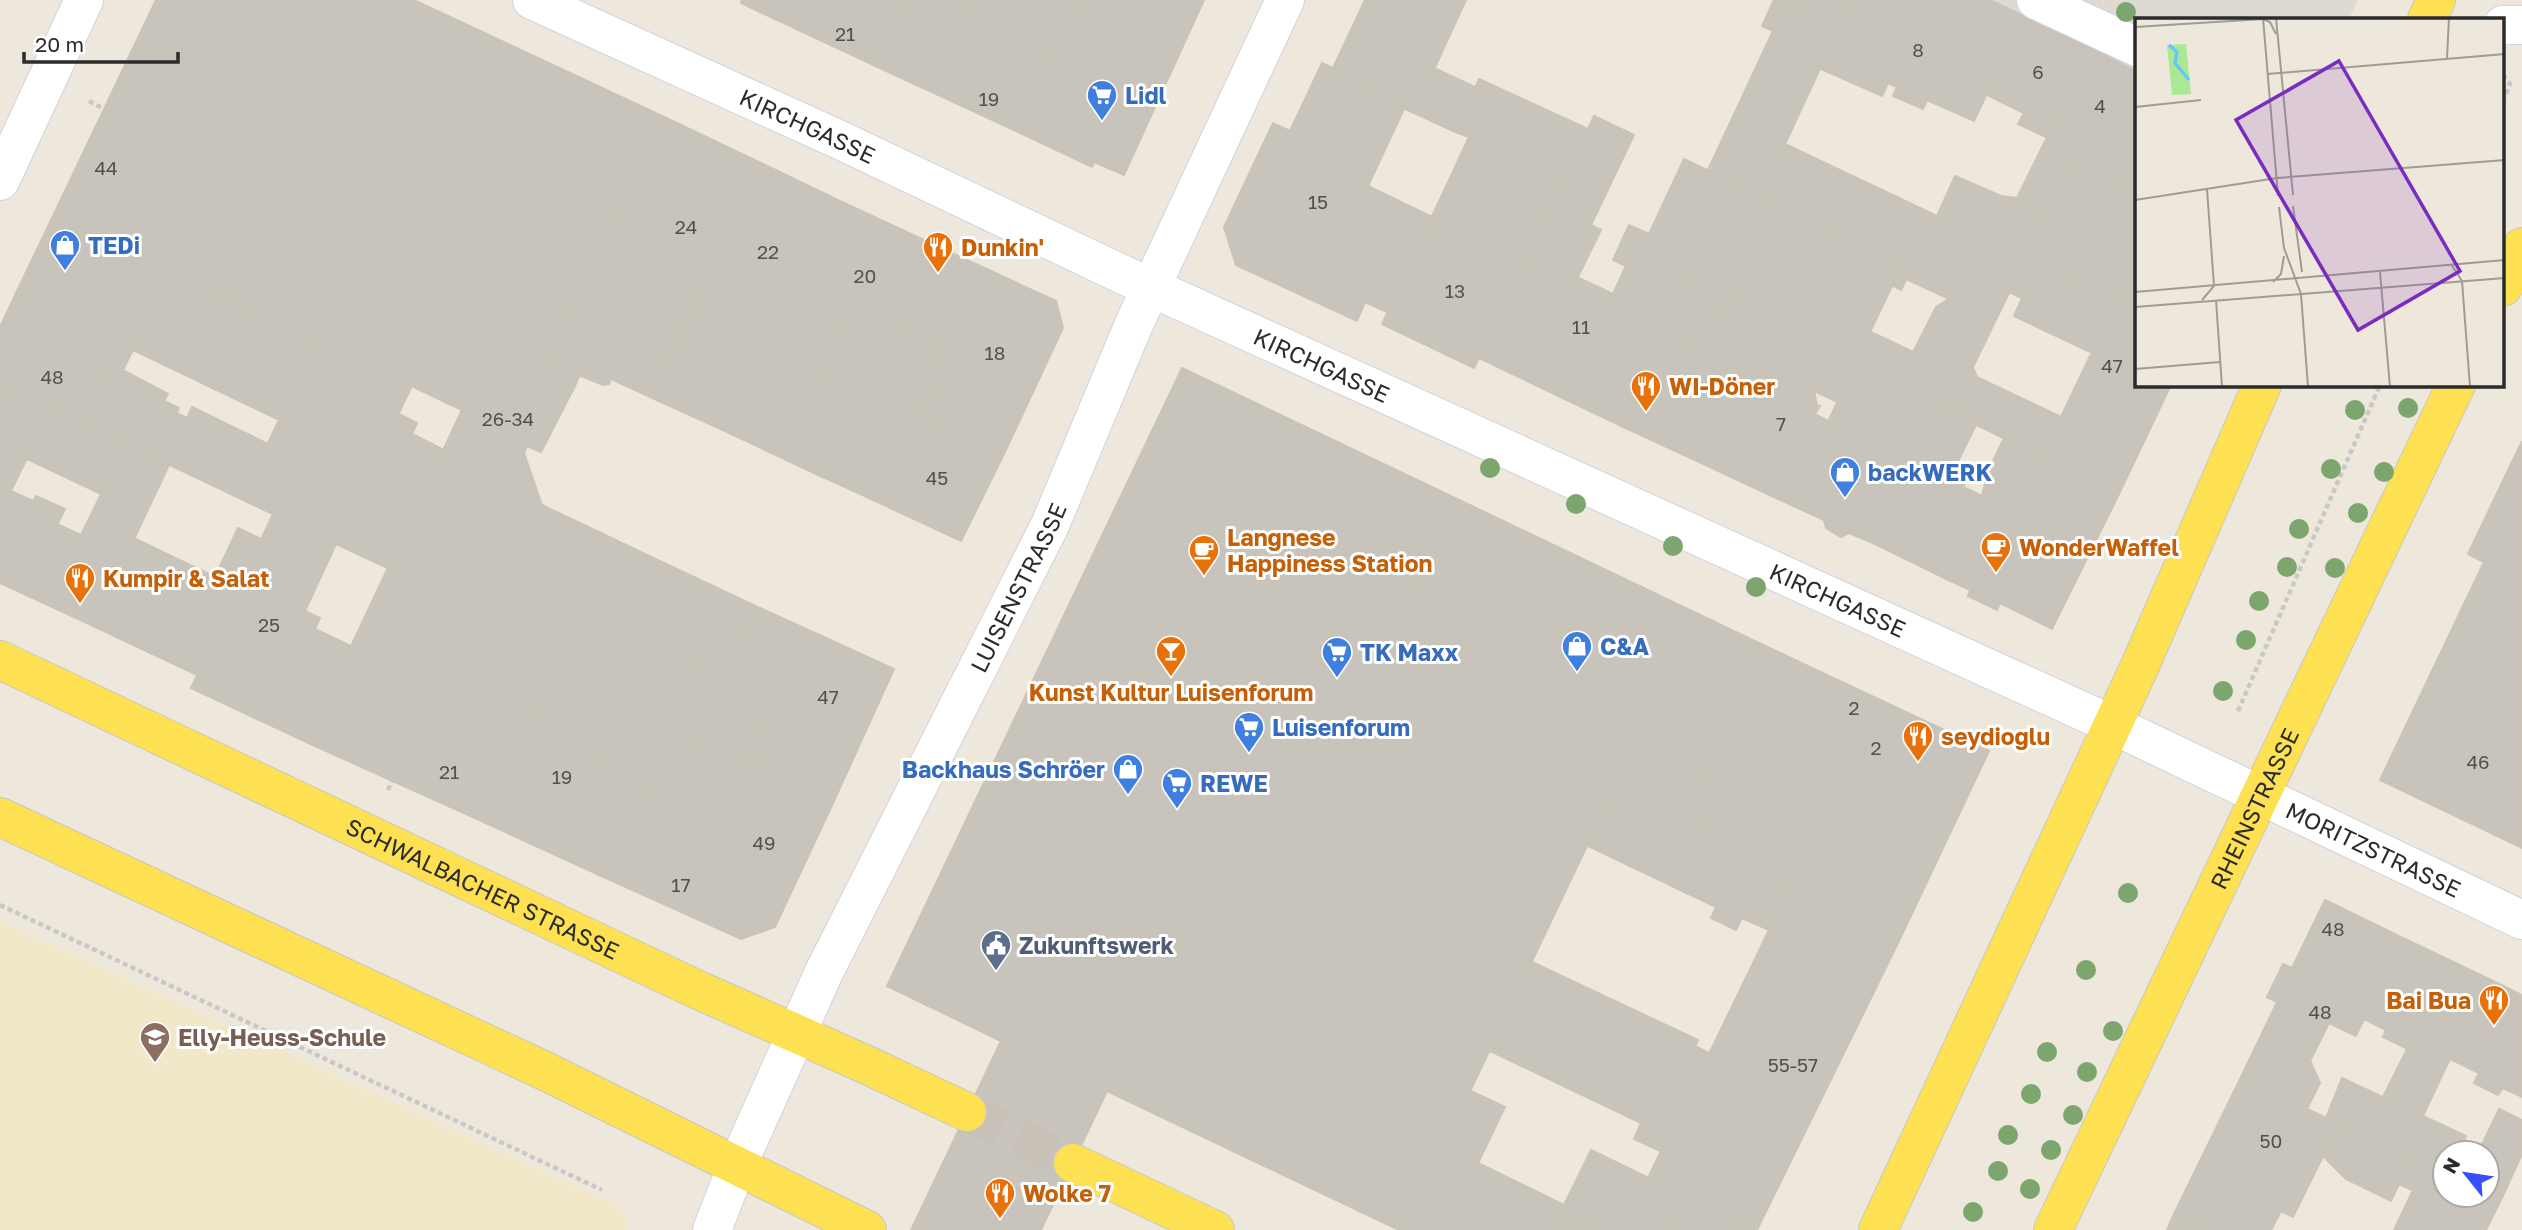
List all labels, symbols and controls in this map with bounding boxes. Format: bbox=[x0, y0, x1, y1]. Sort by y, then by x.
inset map bbox=[2135, 18, 2504, 387]
scale bar bbox=[24, 21, 178, 65]
house number: 21 bbox=[835, 22, 855, 45]
text: 20 m bbox=[35, 31, 84, 57]
house number: 8 bbox=[1912, 38, 1924, 61]
house number: 6 bbox=[2032, 60, 2044, 83]
supermarket icon: Lidl bbox=[1085, 78, 1119, 122]
place label: Lidl bbox=[1125, 81, 1167, 109]
street label: KIRCHGASSE bbox=[735, 82, 880, 169]
house number: 19 bbox=[979, 87, 999, 110]
house number: 4 bbox=[2094, 94, 2106, 117]
house number: 44 bbox=[94, 156, 118, 179]
house number: 15 bbox=[1308, 190, 1328, 213]
house number: 24 bbox=[675, 215, 697, 238]
shop icon: TEDi bbox=[48, 228, 82, 272]
restaurant icon: Dunkin' bbox=[921, 230, 955, 274]
place label: TEDi bbox=[88, 231, 140, 259]
place label: Dunkin' bbox=[961, 233, 1044, 261]
house number: 22 bbox=[757, 240, 779, 263]
house number: 20 bbox=[854, 264, 876, 287]
house number: 13 bbox=[1445, 279, 1465, 302]
house number: 11 bbox=[1572, 315, 1590, 338]
street label: KIRCHGASSE bbox=[1249, 322, 1394, 408]
house number: 18 bbox=[985, 341, 1005, 364]
house number: 47 bbox=[2101, 354, 2123, 377]
house number: 48 bbox=[40, 365, 64, 388]
restaurant icon: WI-Döner bbox=[1629, 369, 1663, 413]
place label: WI-Döner bbox=[1669, 372, 1775, 400]
house number: 26-34 bbox=[482, 407, 534, 430]
house number: 7 bbox=[1776, 412, 1786, 435]
shop icon: backWERK bbox=[1828, 455, 1862, 499]
place label: backWERK bbox=[1868, 458, 1992, 486]
house number: 45 bbox=[926, 466, 948, 489]
street label: LUISENSTRASSE bbox=[964, 499, 1072, 677]
place label: Langnese Happiness Station bbox=[1227, 523, 1432, 577]
cafe icon: WonderWaffel bbox=[1979, 530, 2013, 574]
cafe icon: Langnese Happiness Station bbox=[1187, 533, 1221, 577]
place label: WonderWaffel bbox=[2019, 533, 2179, 561]
street label: KIRCHGASSE bbox=[1765, 557, 1910, 643]
restaurant icon: Kumpir & Salat bbox=[63, 561, 97, 605]
place label: Kumpir & Salat bbox=[103, 564, 269, 592]
house number: 25 bbox=[258, 613, 280, 636]
shop icon: C&A bbox=[1560, 629, 1594, 673]
place label: C&A bbox=[1600, 632, 1650, 660]
bar icon: Kunst Kultur Luisenforum bbox=[1154, 634, 1188, 678]
supermarket icon: TK Maxx bbox=[1320, 635, 1354, 679]
place label: TK Maxx bbox=[1360, 638, 1459, 666]
place label: Kunst Kultur Luisenforum bbox=[1029, 678, 1313, 706]
house number: 47 bbox=[817, 685, 839, 708]
house number: 2 bbox=[1848, 696, 1860, 719]
supermarket icon: Luisenforum bbox=[1232, 710, 1266, 754]
place label: Luisenforum bbox=[1272, 713, 1410, 741]
restaurant icon: seydioglu bbox=[1901, 719, 1935, 763]
place label: seydioglu bbox=[1941, 722, 2050, 750]
street label: RHEINSTRASSE bbox=[2204, 723, 2304, 893]
house number: 2 bbox=[1870, 736, 1882, 759]
house number: 46 bbox=[2466, 750, 2490, 773]
shop icon: Backhaus Schröer bbox=[1111, 752, 1145, 796]
place label: Backhaus Schröer bbox=[902, 755, 1105, 783]
house number: 21 bbox=[439, 760, 459, 783]
house number: 19 bbox=[552, 765, 572, 788]
supermarket icon: REWE bbox=[1160, 766, 1194, 810]
place label: REWE bbox=[1200, 769, 1268, 797]
street label: MORITZSTRASSE bbox=[2282, 796, 2466, 903]
street label: SCHWALBACHER STRASSE bbox=[342, 812, 624, 965]
house number: 49 bbox=[752, 831, 776, 854]
house number: 17 bbox=[671, 873, 691, 896]
house number: 48 bbox=[2321, 917, 2345, 940]
public building icon: Zukunftswerk bbox=[979, 928, 1013, 972]
place label: Zukunftswerk bbox=[1019, 931, 1174, 959]
restaurant icon: Bai Bua bbox=[2477, 983, 2511, 1027]
place label: Bai Bua bbox=[2386, 986, 2471, 1014]
house number: 48 bbox=[2308, 1000, 2332, 1023]
school or university icon: Elly-Heuss-Schule bbox=[138, 1020, 172, 1064]
place label: Elly-Heuss-Schule bbox=[178, 1023, 386, 1051]
house number: 55-57 bbox=[1768, 1053, 1818, 1076]
house number: 50 bbox=[2260, 1129, 2282, 1152]
north arrow bbox=[2431, 1139, 2501, 1209]
text: N bbox=[2437, 1153, 2464, 1177]
restaurant icon: Wolke 7 bbox=[983, 1176, 1017, 1220]
place label: Wolke 7 bbox=[1023, 1179, 1111, 1207]

